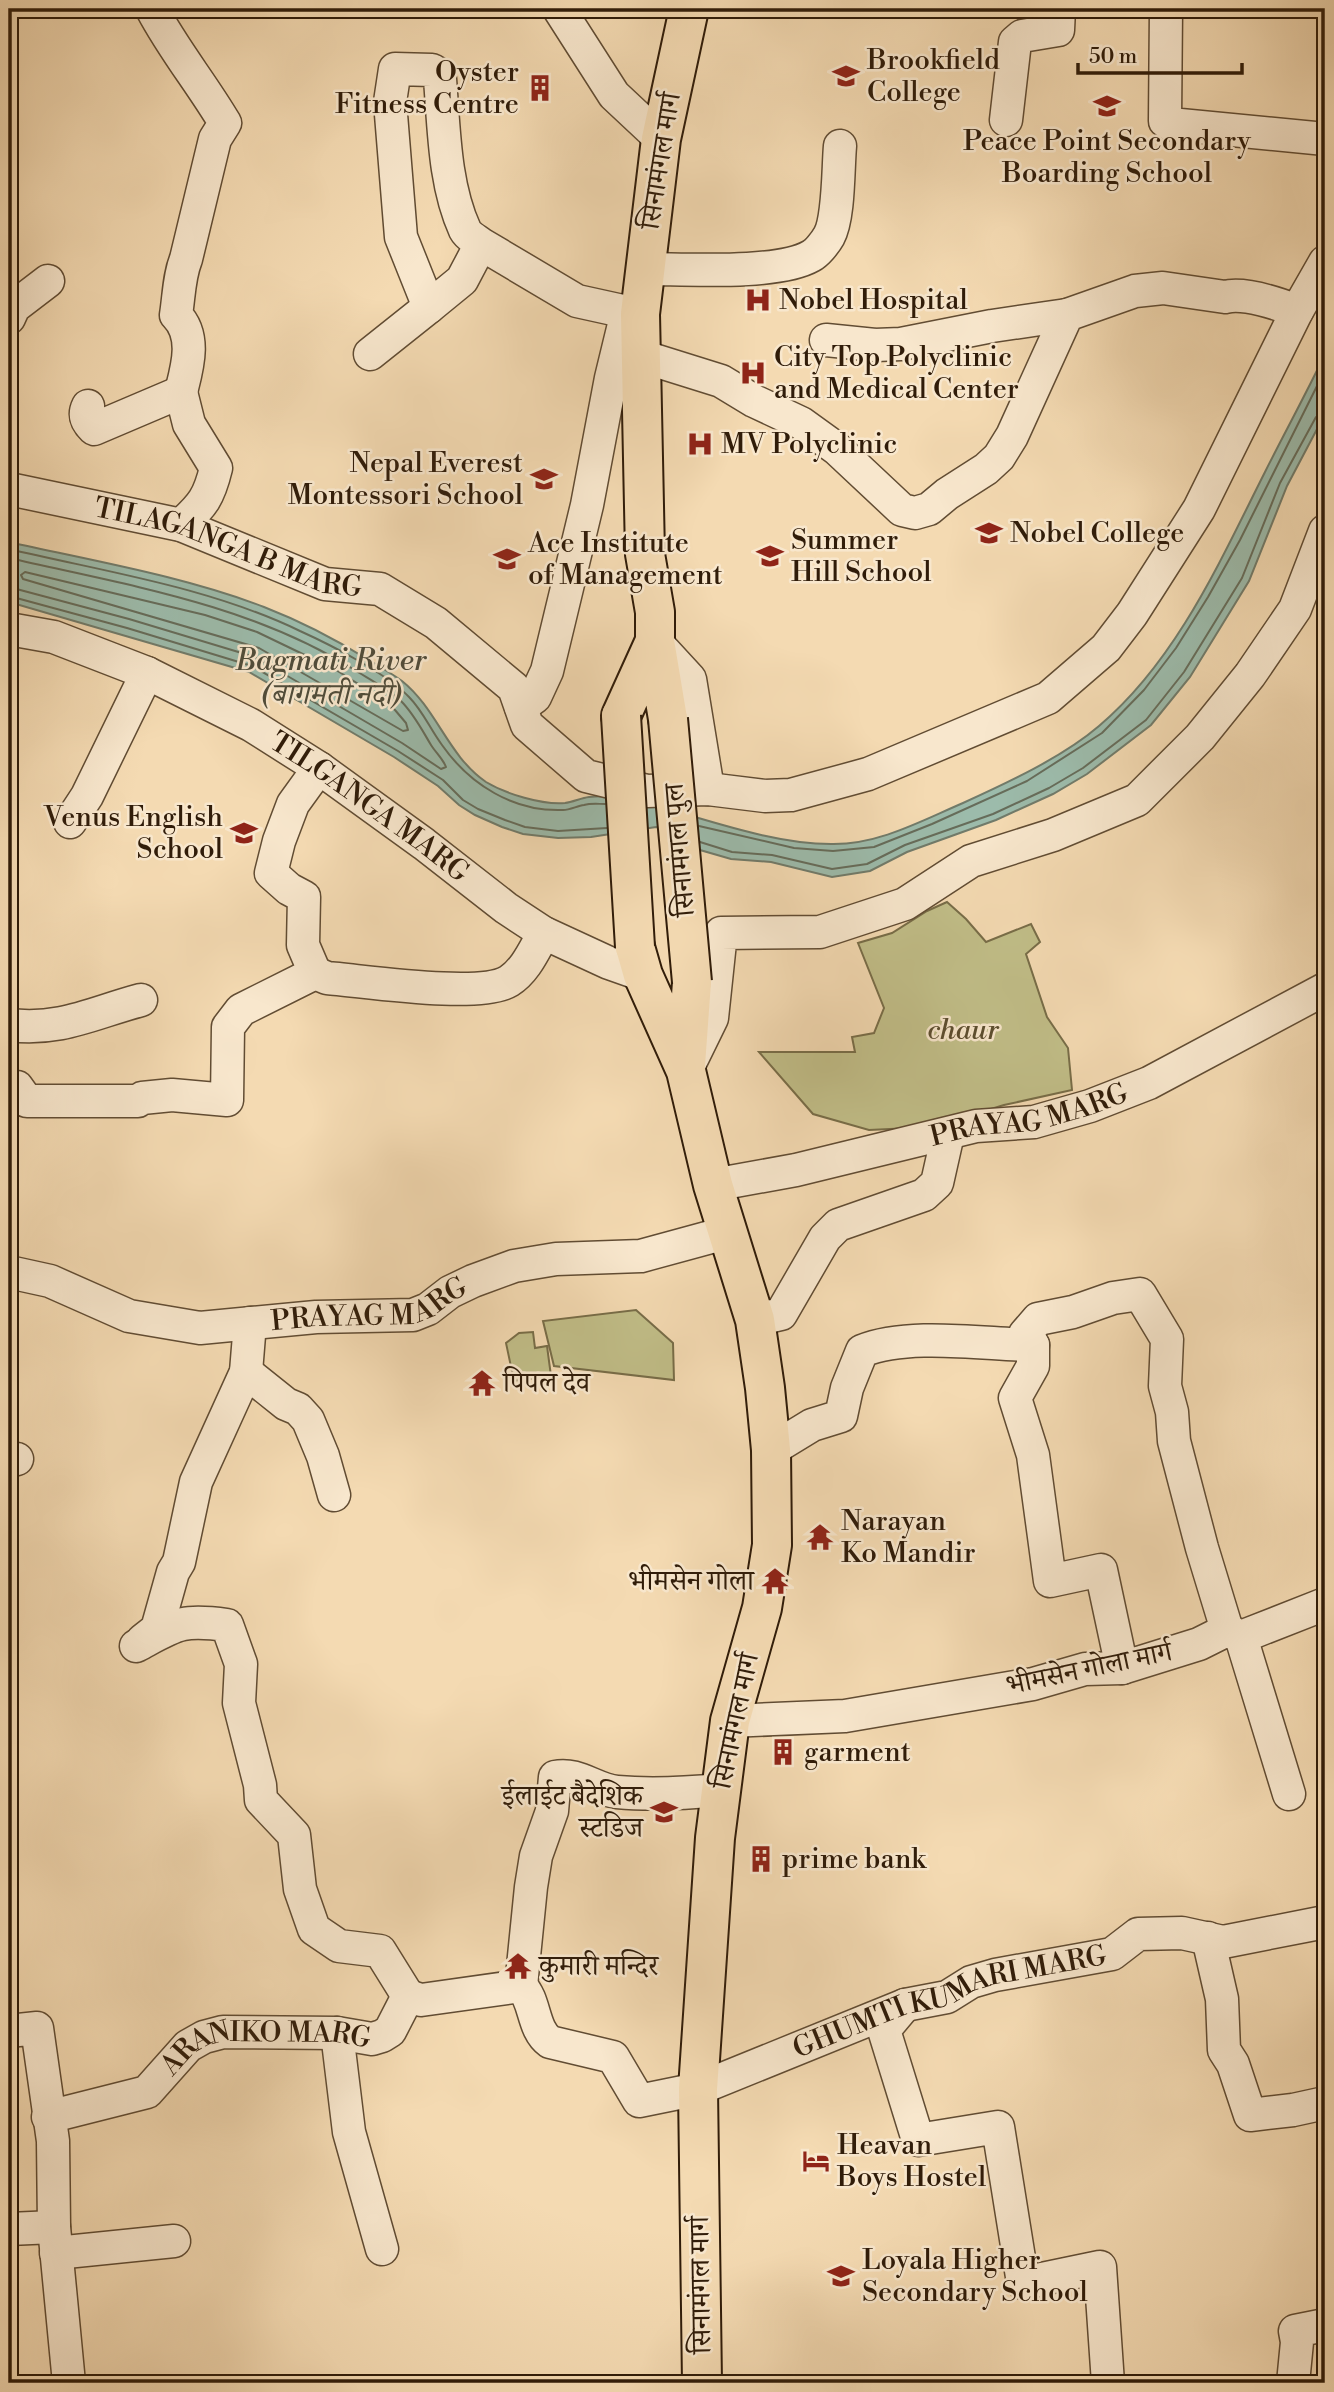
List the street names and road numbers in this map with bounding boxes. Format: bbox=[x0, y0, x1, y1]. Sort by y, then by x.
street label: सिनामंगल मार्ग bbox=[633, 89, 689, 234]
street label: TILAGANGA B MARG bbox=[91, 490, 364, 605]
street label: TILGANGA MARG bbox=[264, 724, 476, 890]
street label: सिनामंगल पुल bbox=[657, 780, 703, 920]
street label: PRAYAG MARG bbox=[926, 1075, 1133, 1154]
street label: PRAYAG MARG bbox=[269, 1269, 473, 1339]
street label: भीमसेन गोला मार्ग bbox=[1003, 1634, 1176, 1704]
street label: सिनामंगल मार्ग bbox=[704, 1649, 768, 1794]
street label: GHUMTI KUMARI MARG bbox=[788, 1938, 1109, 2066]
street label: ARANIKO MARG bbox=[152, 2013, 374, 2083]
street label: सिनामंगल मार्ग bbox=[682, 2215, 720, 2356]

